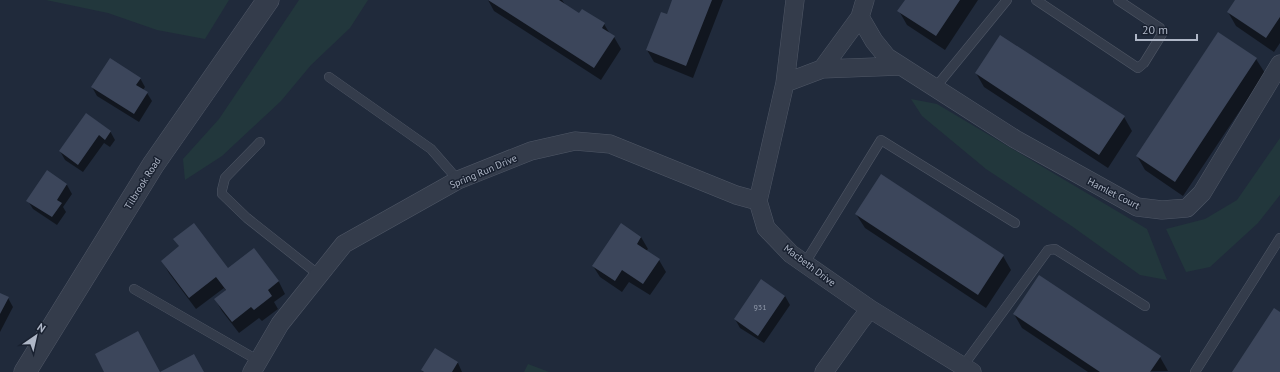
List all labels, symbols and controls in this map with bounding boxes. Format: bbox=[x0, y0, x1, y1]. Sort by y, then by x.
scale bar bbox=[1136, 16, 1197, 42]
text: 20 m bbox=[1142, 22, 1168, 37]
street label: Spring Run Drive bbox=[447, 151, 519, 192]
street label: Tilbrook Road bbox=[121, 155, 164, 212]
street label: Hamlet Court bbox=[1085, 175, 1143, 212]
street label: Macbeth Drive bbox=[781, 242, 838, 289]
house number: 931 bbox=[753, 302, 767, 312]
north arrow bbox=[16, 316, 56, 356]
text: N bbox=[35, 320, 49, 336]

